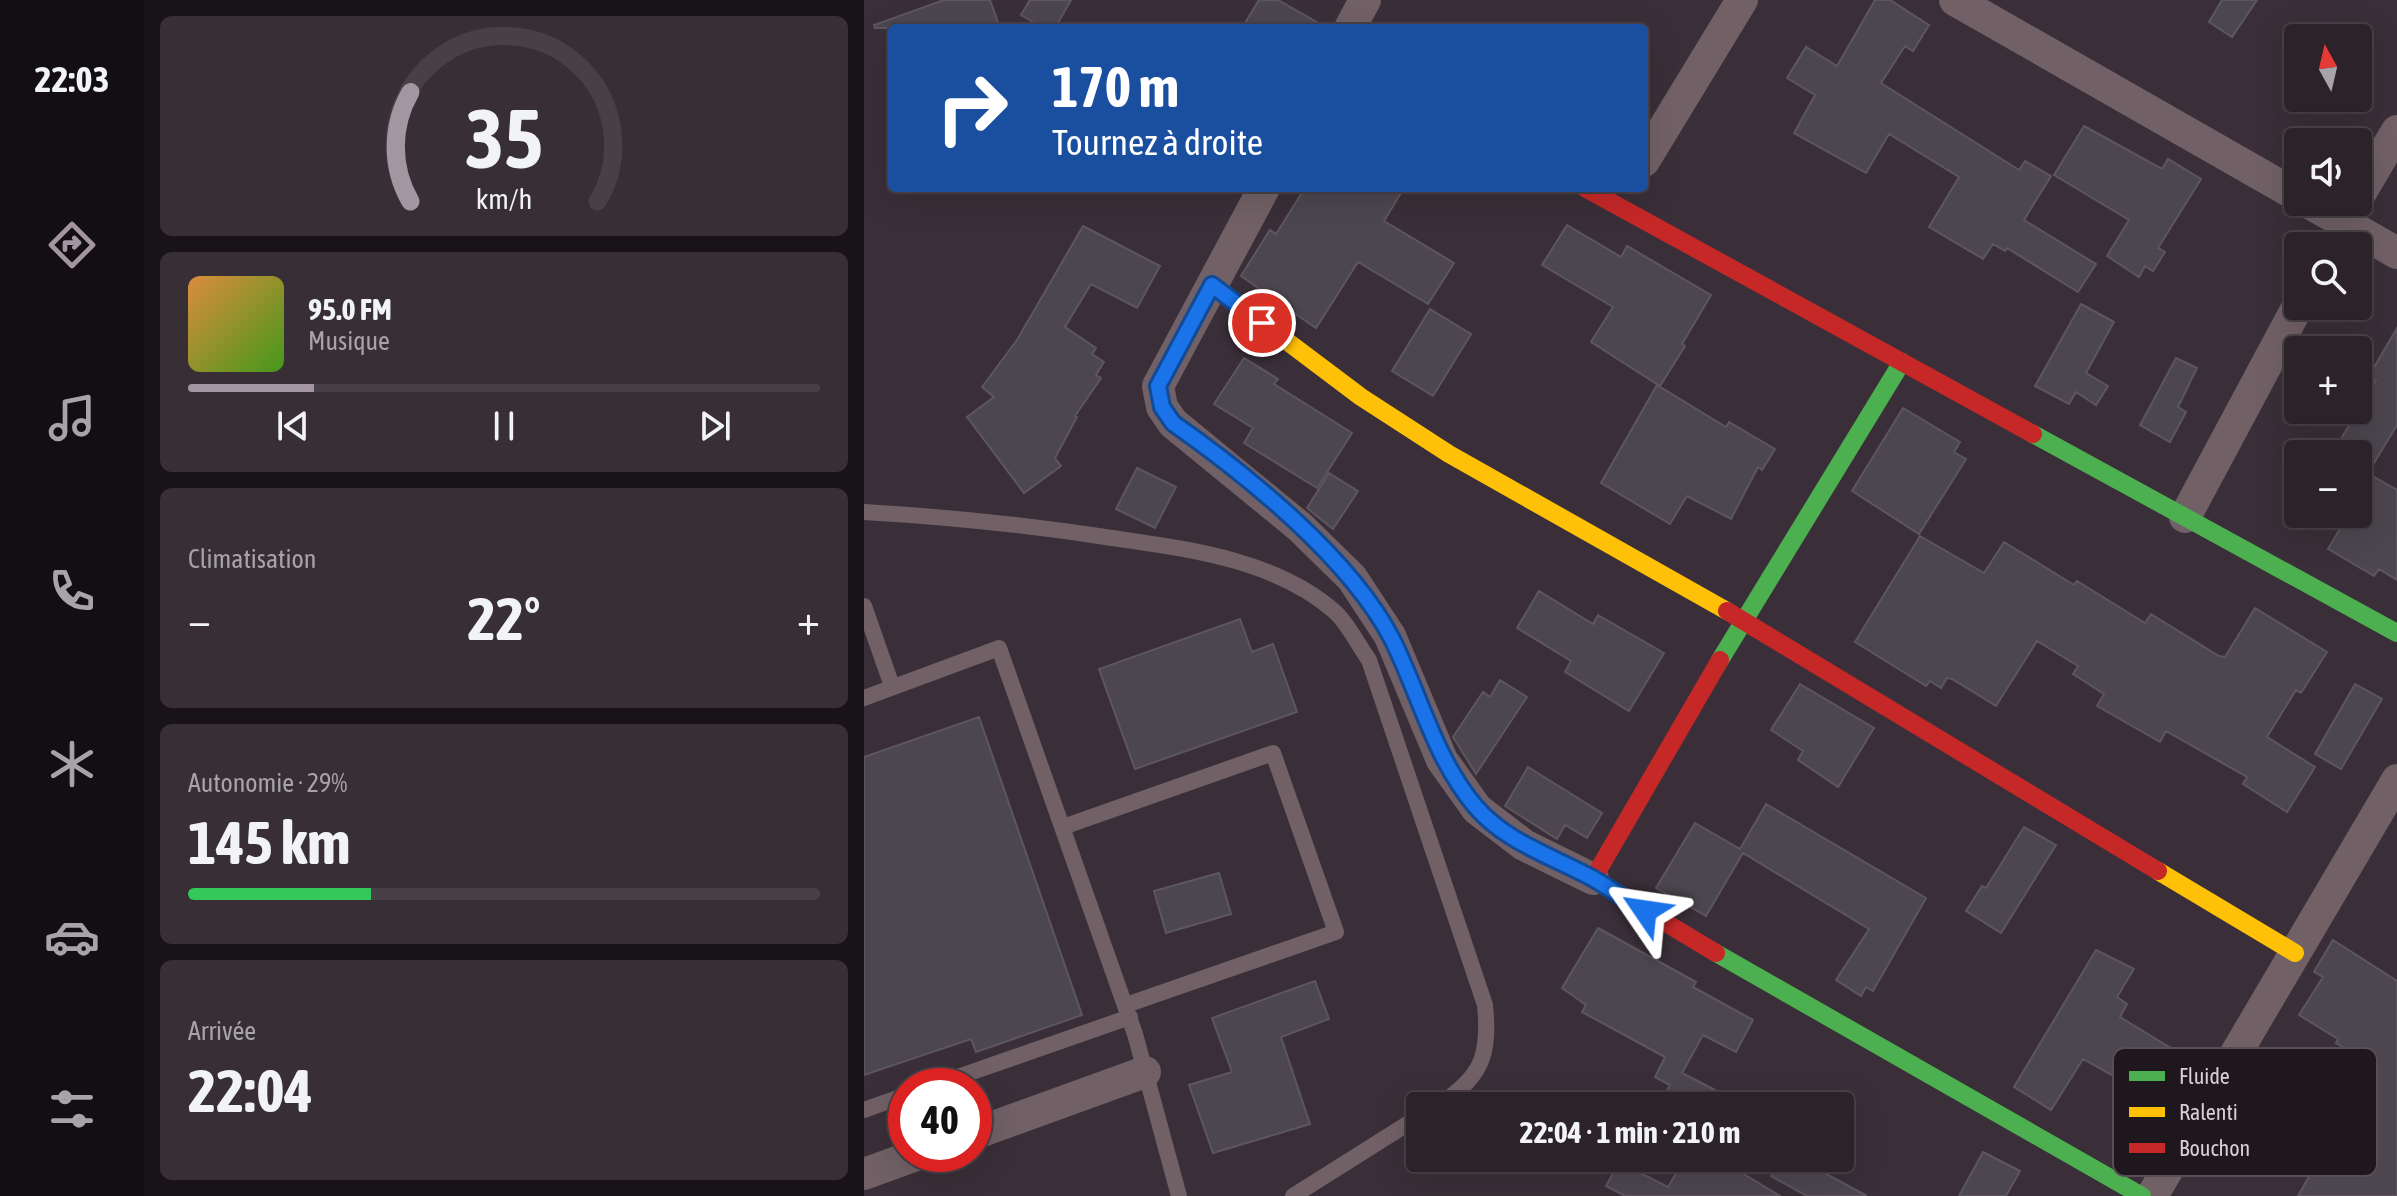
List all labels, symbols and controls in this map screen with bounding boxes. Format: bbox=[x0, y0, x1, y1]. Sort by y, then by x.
north arrow bbox=[2284, 24, 2372, 112]
map controls bbox=[2284, 24, 2372, 528]
text: 170 m bbox=[1052, 55, 1179, 119]
icon: right bbox=[920, 56, 1024, 160]
text: 22:03 bbox=[35, 58, 109, 100]
text: 35 bbox=[465, 90, 543, 186]
text: Tournez à droite bbox=[1052, 121, 1263, 163]
button: sound bbox=[2284, 128, 2372, 216]
text: km/h bbox=[476, 182, 532, 215]
icon: directions bbox=[44, 217, 100, 273]
button: search bbox=[2284, 232, 2372, 320]
pin bbox=[1228, 289, 1296, 357]
text: 95.0 FM bbox=[308, 292, 392, 326]
icon: arrive bbox=[1240, 301, 1284, 345]
text: Musique bbox=[308, 326, 390, 356]
button: + bbox=[2284, 336, 2372, 424]
icon: music bbox=[44, 390, 100, 446]
icon: previous bbox=[271, 404, 315, 448]
icon: pause bbox=[482, 404, 526, 448]
icon: next bbox=[693, 404, 737, 448]
button: − bbox=[2284, 440, 2372, 528]
text: Climatisation bbox=[188, 544, 316, 574]
icon: phone bbox=[44, 563, 100, 619]
text: 22° bbox=[468, 584, 540, 653]
text: − bbox=[188, 594, 211, 644]
text: + bbox=[797, 594, 820, 644]
icon: climate bbox=[44, 736, 100, 792]
text: Autonomie · 29% bbox=[188, 768, 347, 798]
text: 145 km bbox=[188, 808, 350, 877]
position arrow bbox=[1603, 869, 1687, 953]
icon: car bbox=[44, 909, 100, 965]
text: Arrivée bbox=[188, 1016, 256, 1046]
legend bbox=[2113, 1048, 2377, 1176]
text: 22:04 bbox=[188, 1056, 313, 1125]
text: Fluide bbox=[2179, 1063, 2230, 1089]
speed limit sign: 40 bbox=[888, 1068, 992, 1172]
icon: filters bbox=[44, 1081, 100, 1137]
text: Ralenti bbox=[2179, 1099, 2238, 1125]
text: 22:04 · 1 min · 210 m bbox=[1520, 1115, 1740, 1149]
text: Bouchon bbox=[2179, 1135, 2250, 1161]

